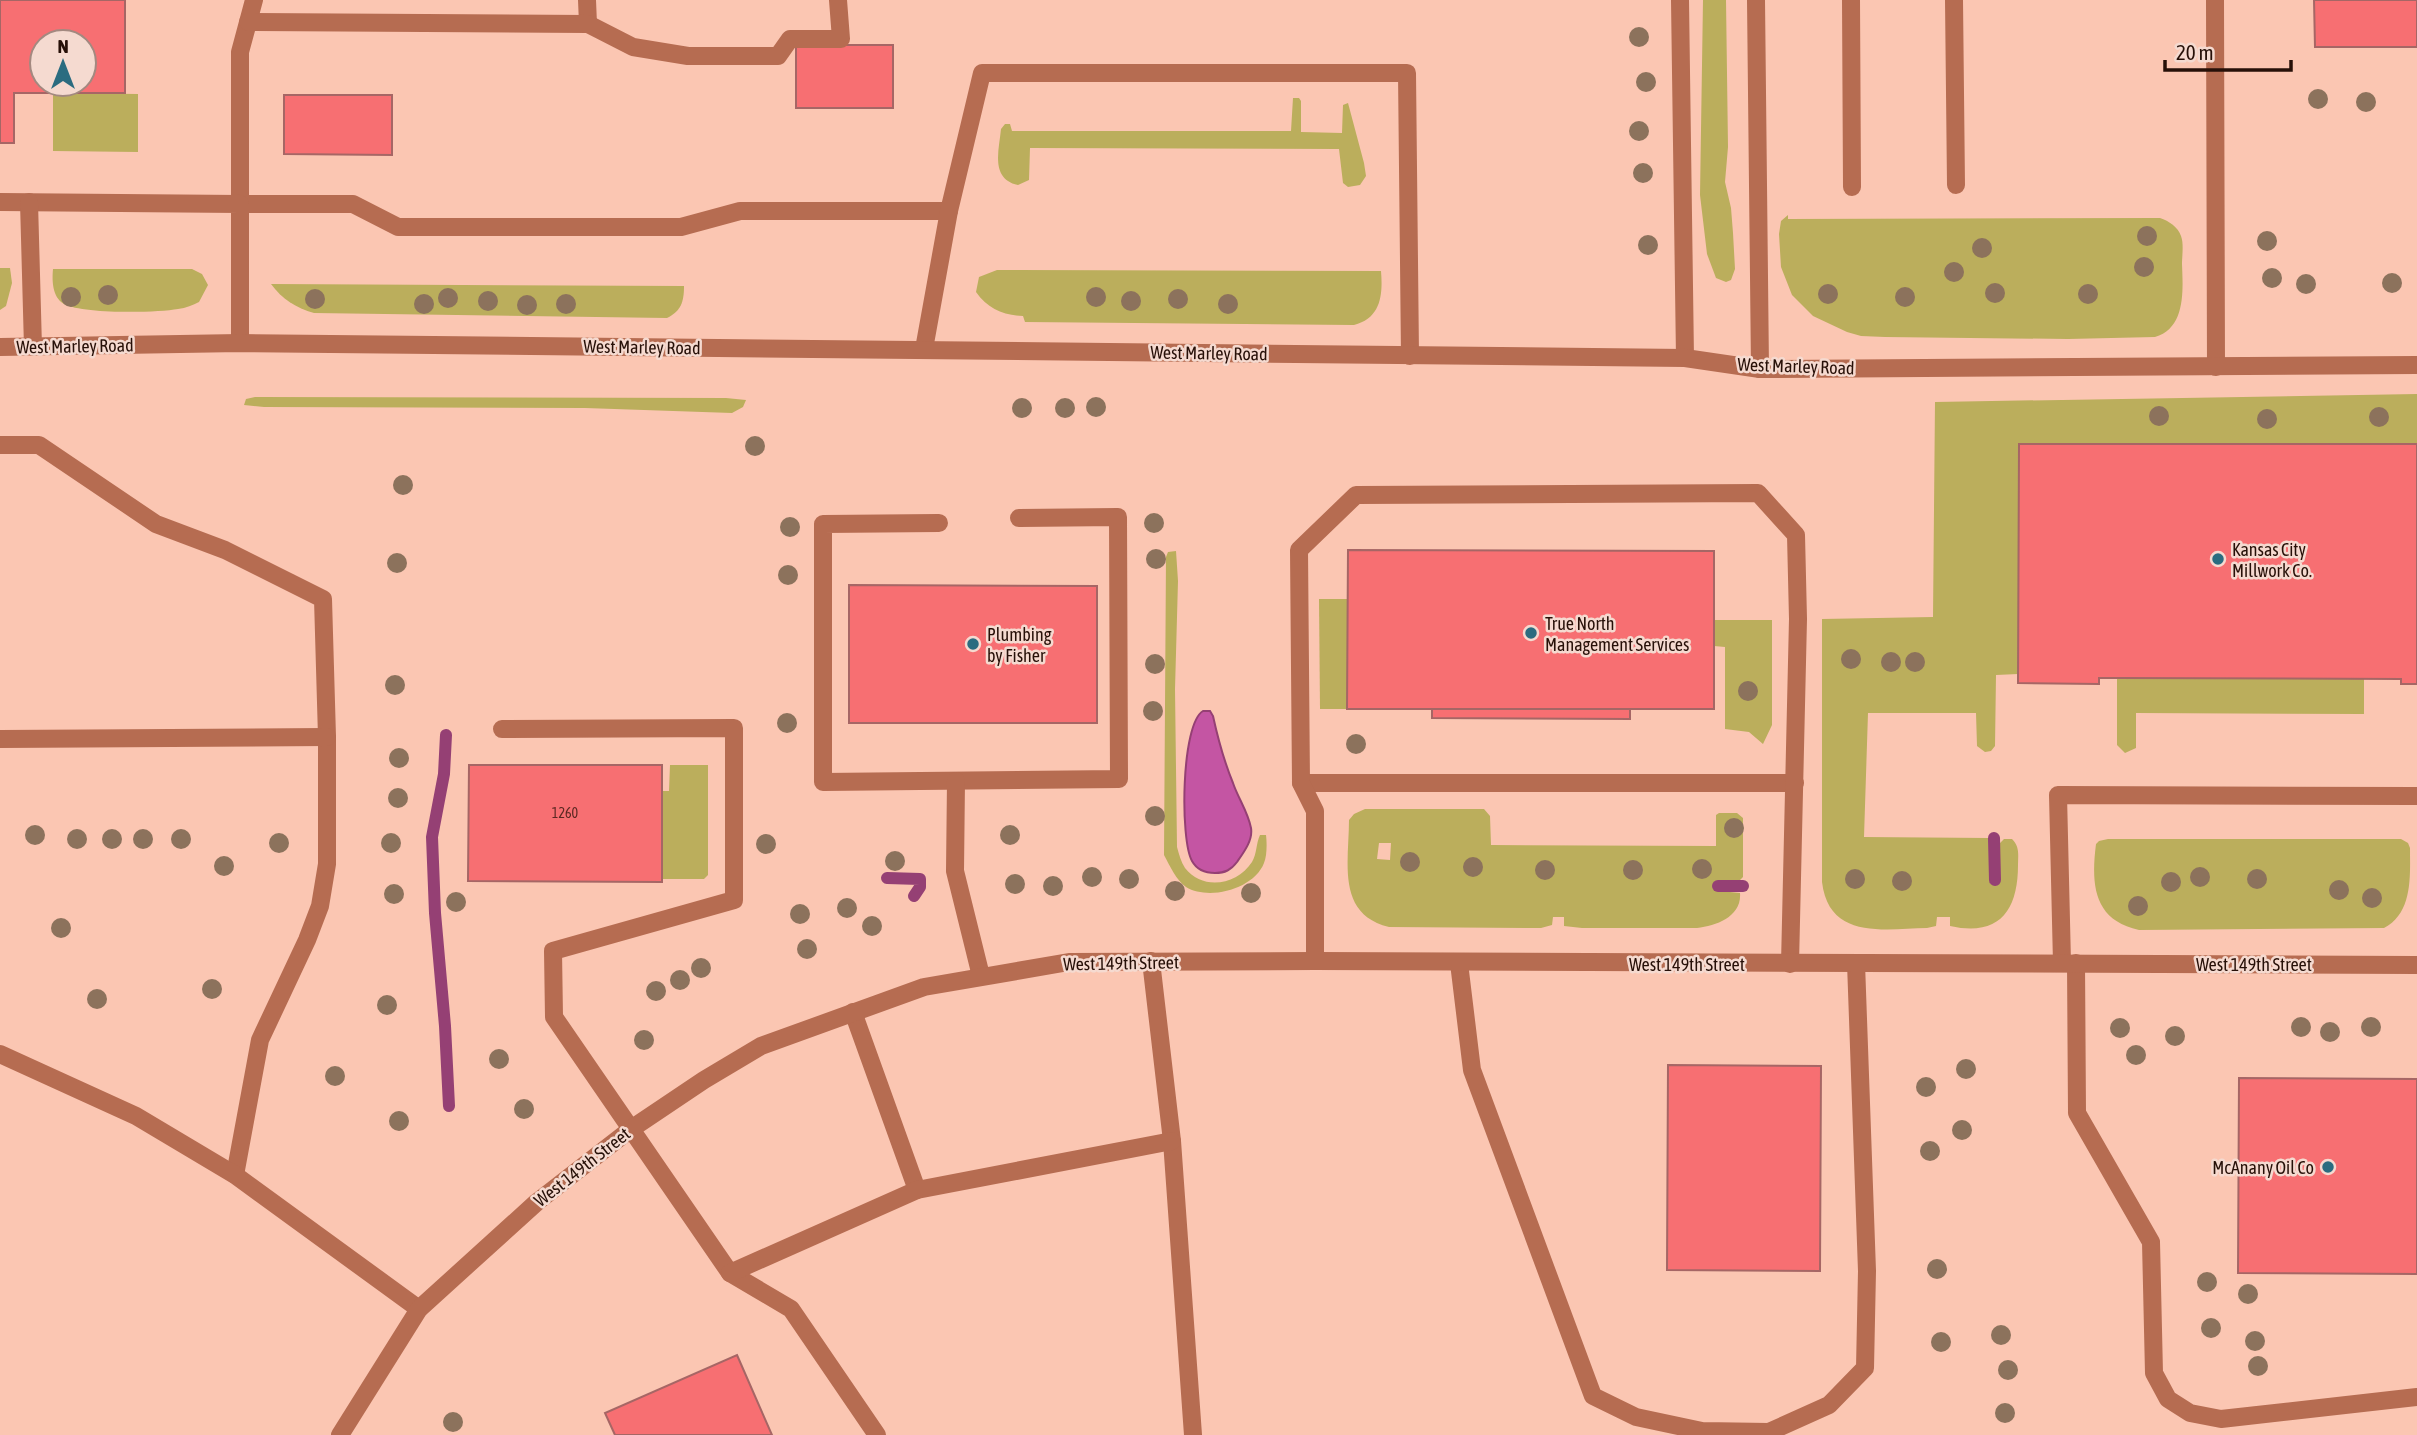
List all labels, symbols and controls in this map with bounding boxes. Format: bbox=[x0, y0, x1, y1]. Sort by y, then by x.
north arrow bbox=[28, 28, 98, 98]
scale bar bbox=[2165, 28, 2291, 72]
text: N bbox=[57, 35, 69, 57]
text: 20 m bbox=[2176, 40, 2214, 64]
street label: West Marley Road bbox=[16, 334, 134, 358]
street label: West Marley Road bbox=[583, 335, 701, 359]
street label: West Marley Road bbox=[1150, 341, 1268, 365]
street label: West Marley Road bbox=[1737, 353, 1855, 379]
place label: Kansas City Millwork Co. bbox=[2232, 539, 2312, 581]
marker: Kansas City Millwork Co. bbox=[2210, 551, 2226, 567]
place label: True North Management Services bbox=[1545, 613, 1689, 655]
place label: Plumbing by Fisher bbox=[987, 624, 1052, 666]
marker: True North Management Services bbox=[1523, 625, 1539, 641]
marker: Plumbing by Fisher bbox=[965, 636, 981, 652]
house number: 1260 bbox=[552, 805, 579, 821]
street label: West 149th Street bbox=[1063, 951, 1179, 975]
street label: West 149th Street bbox=[1629, 954, 1745, 975]
street label: West 149th Street bbox=[2196, 954, 2312, 975]
street label: West 149th Street bbox=[530, 1123, 634, 1211]
place label: McAnany Oil Co bbox=[2212, 1157, 2314, 1178]
marker: McAnany Oil Co bbox=[2320, 1159, 2336, 1175]

